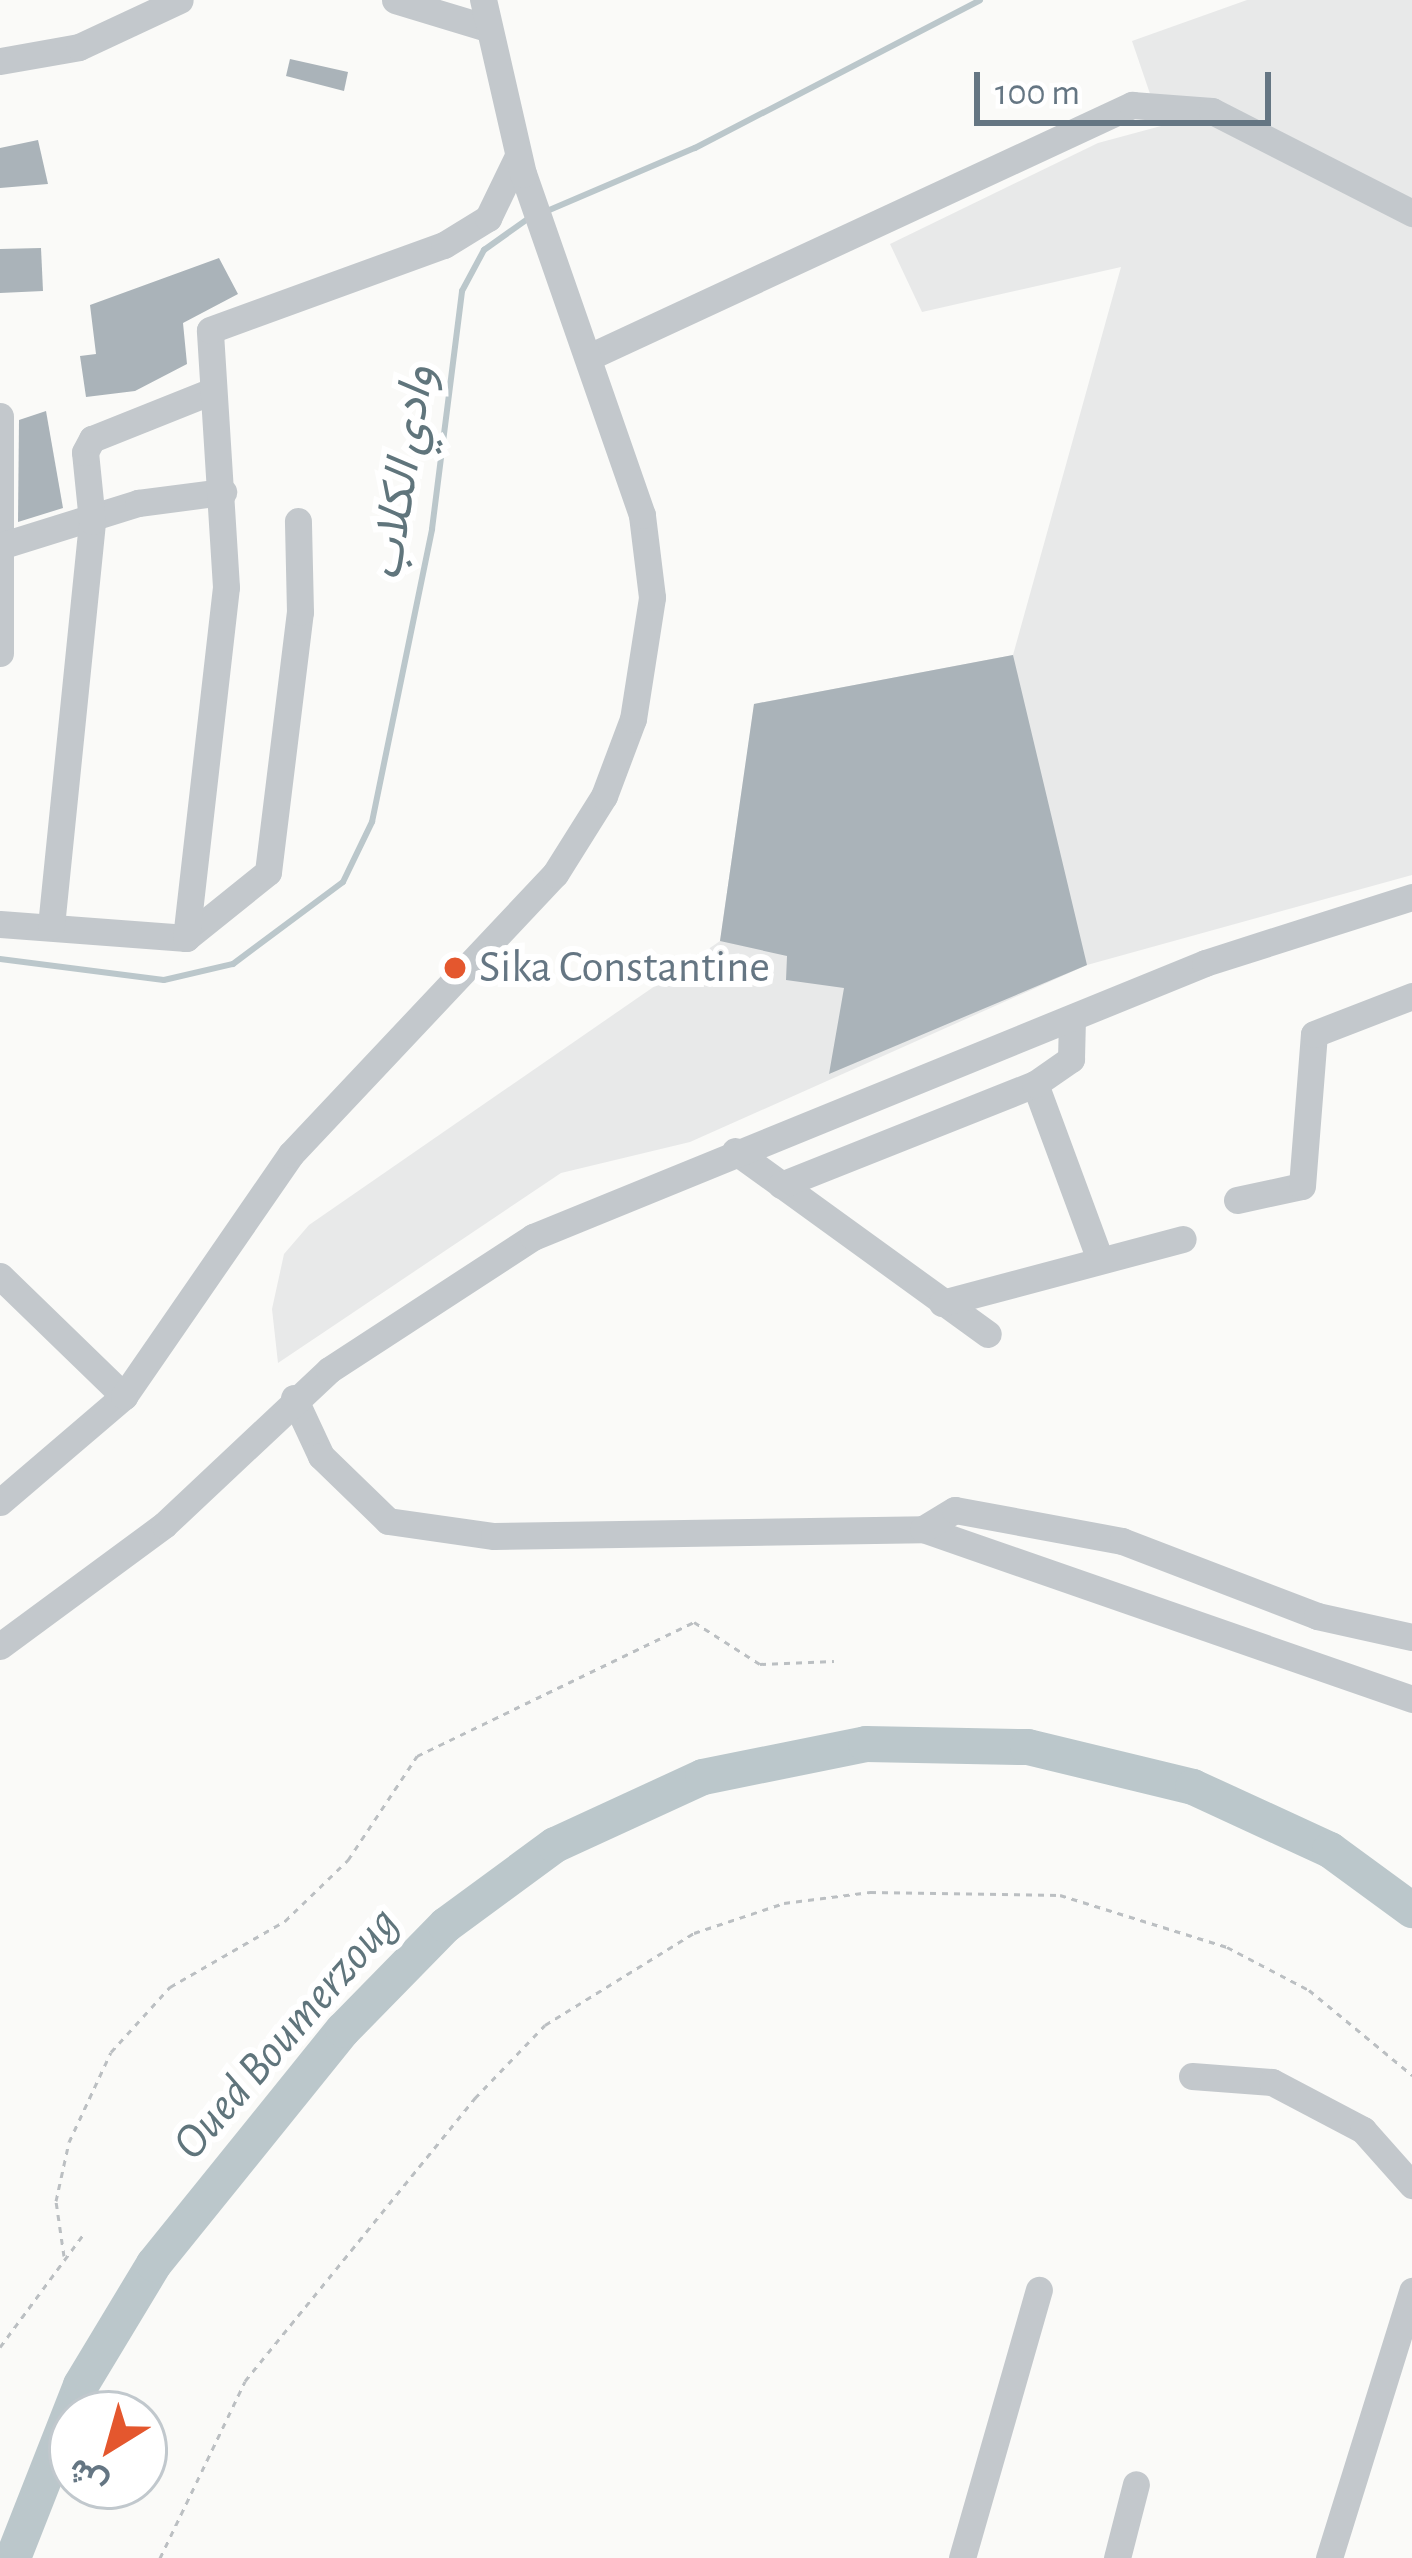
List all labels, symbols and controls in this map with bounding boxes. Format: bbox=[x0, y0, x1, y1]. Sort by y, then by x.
scale bar bbox=[980, 48, 1277, 122]
text: 100 m bbox=[995, 75, 1080, 111]
water label: وادي الكلاب bbox=[358, 361, 448, 585]
place label: Sika Constantine bbox=[479, 941, 770, 995]
marker: Sika Constantine bbox=[442, 955, 468, 981]
water label: Oued Boumerzoug bbox=[162, 1896, 412, 2172]
north arrow bbox=[48, 2390, 168, 2510]
text: ش bbox=[62, 2452, 114, 2502]

